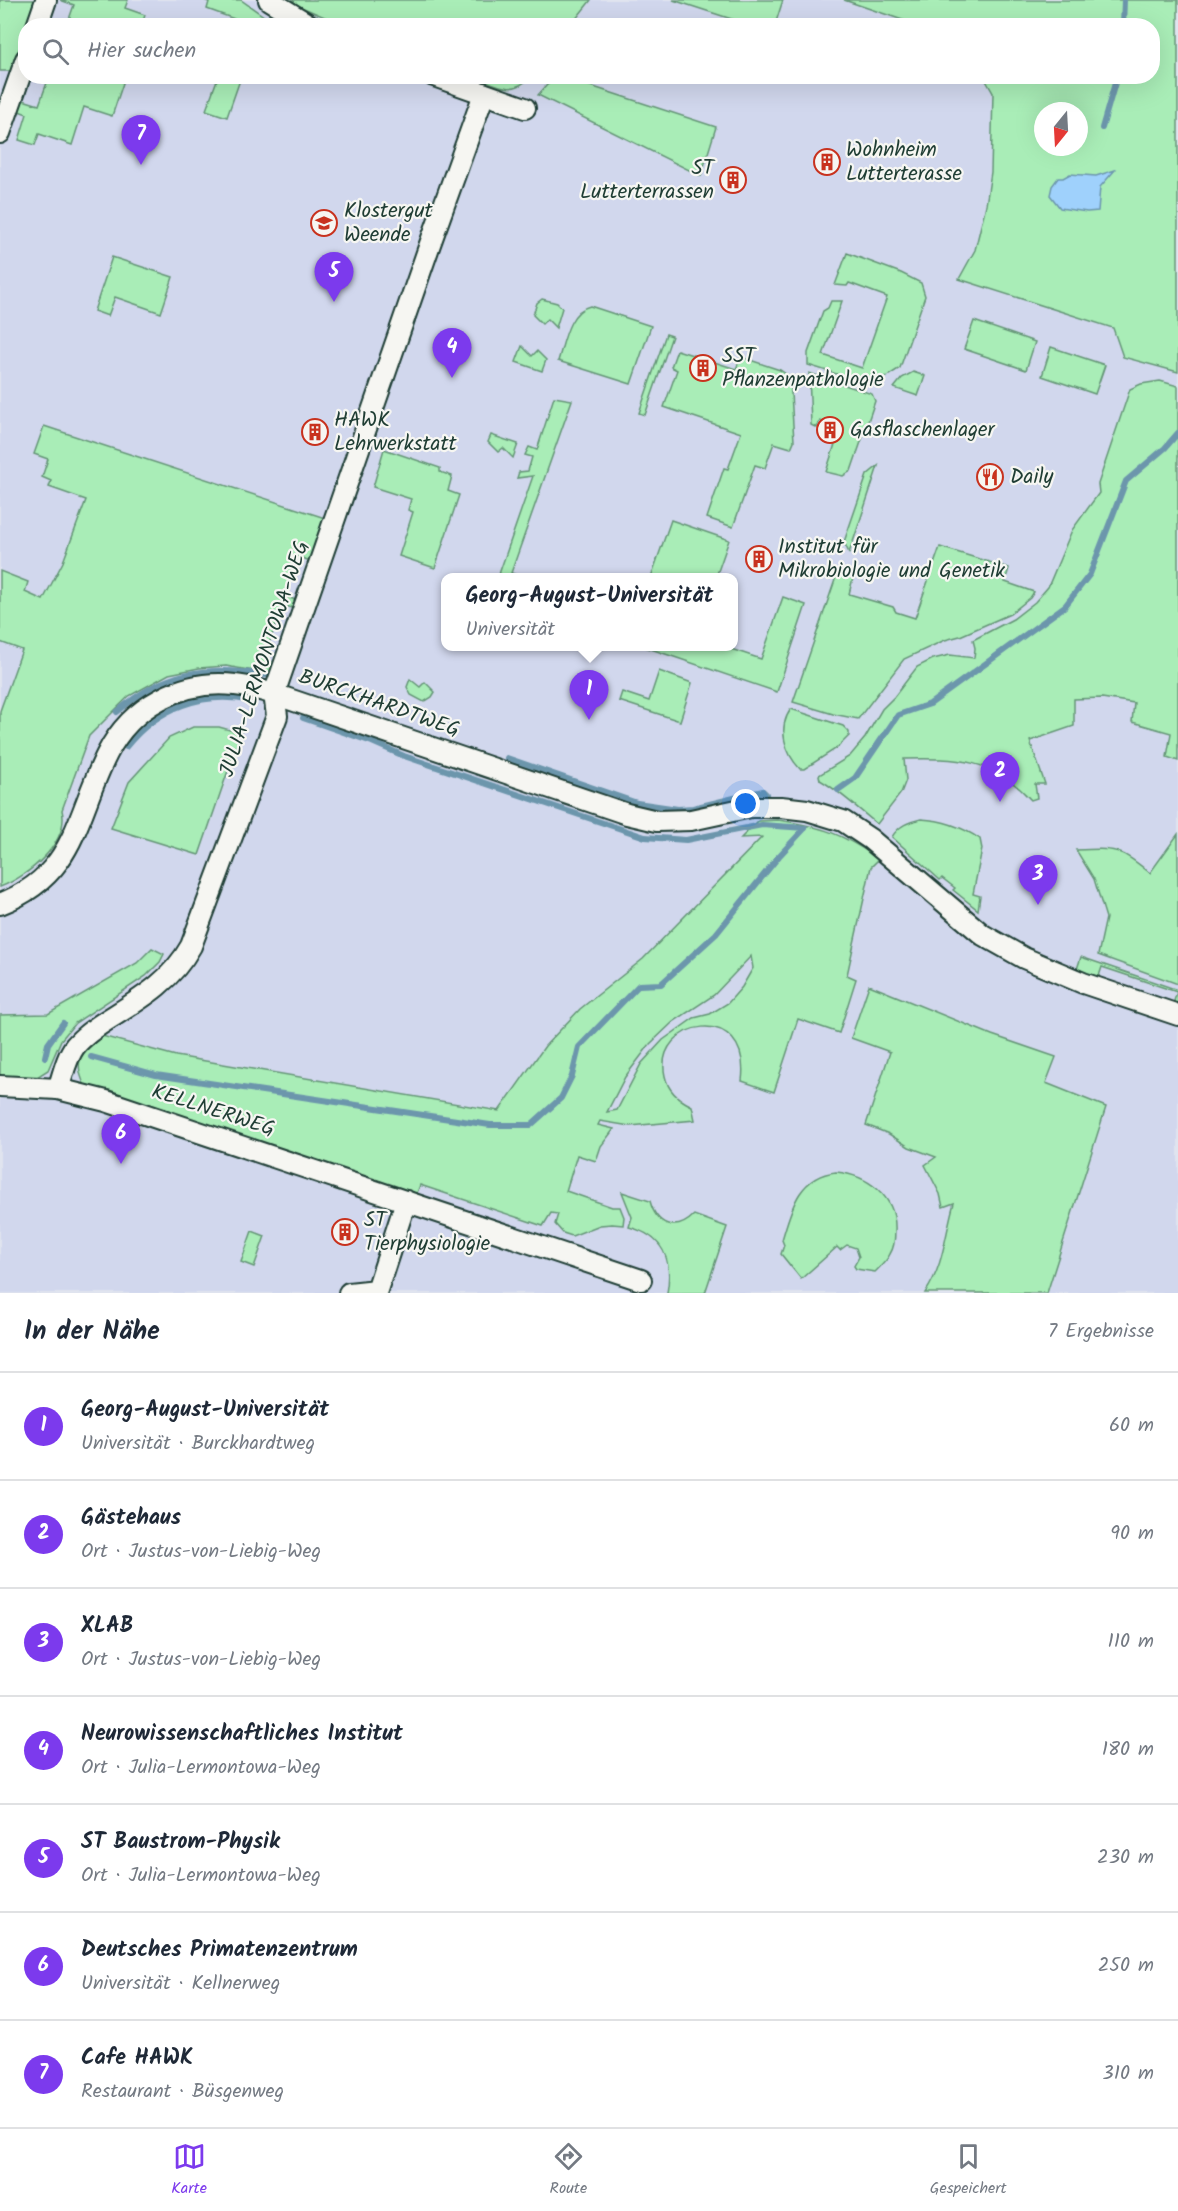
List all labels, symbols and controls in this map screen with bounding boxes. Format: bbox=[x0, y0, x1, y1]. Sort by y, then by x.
search box bbox=[18, 18, 1160, 84]
text: Hier suchen bbox=[87, 34, 196, 69]
icon: search bbox=[39, 35, 72, 68]
north arrow bbox=[1034, 102, 1088, 156]
pin: 7 bbox=[122, 116, 160, 165]
place label: Wohnheim Lutterterasse bbox=[846, 134, 962, 191]
building icon: Wohnheim Lutterterasse bbox=[812, 147, 842, 177]
place label: ST Lutterterrassen bbox=[580, 152, 716, 209]
building icon: ST Lutterterrassen bbox=[718, 165, 748, 195]
place label: Klostergut Weende bbox=[344, 195, 434, 252]
school or university icon: Klostergut Weende bbox=[309, 208, 339, 238]
pin: 5 bbox=[314, 252, 354, 302]
pin: 4 bbox=[432, 328, 472, 378]
place label: SST Pflanzenpathologie bbox=[722, 340, 884, 397]
building icon: SST Pflanzenpathologie bbox=[688, 353, 718, 383]
place label: HAWK Lehrwerkstatt bbox=[334, 404, 458, 461]
place label: Gasflaschenlager bbox=[850, 414, 995, 447]
building icon: Gasflaschenlager bbox=[815, 415, 845, 445]
building icon: HAWK Lehrwerkstatt bbox=[300, 417, 330, 447]
place label: Daily bbox=[1010, 461, 1054, 494]
restaurant icon: Daily bbox=[975, 462, 1005, 492]
place label: Institut für Mikrobiologie und Genetik bbox=[778, 531, 1005, 588]
street label: JULIA-LERMONTOWA-WEG bbox=[211, 536, 319, 782]
building icon: Institut für Mikrobiologie und Genetik bbox=[744, 544, 774, 574]
popup bbox=[441, 573, 738, 651]
text: Georg-August-Universität bbox=[465, 579, 714, 614]
text: Universität bbox=[465, 614, 555, 646]
street label: BURCKHARDTWEG bbox=[294, 661, 464, 747]
pin: 1 bbox=[570, 670, 608, 720]
pin: 2 bbox=[980, 752, 1020, 802]
your location bbox=[731, 789, 760, 818]
pin: 3 bbox=[1018, 856, 1058, 905]
street label: KELLNERWEG bbox=[147, 1076, 279, 1146]
pin: 6 bbox=[102, 1114, 140, 1164]
place label: ST Tierphysiologie bbox=[364, 1204, 491, 1261]
building icon: ST Tierphysiologie bbox=[330, 1217, 360, 1247]
text: In der Nähe bbox=[24, 1311, 160, 1353]
text: 7 Ergebnisse bbox=[1048, 1316, 1154, 1348]
text: Georg-August-Universität bbox=[81, 1393, 329, 1428]
text: 1 bbox=[40, 1410, 47, 1442]
text: 60 m bbox=[1109, 1410, 1154, 1442]
text: Universität · Burckhardtweg bbox=[81, 1428, 315, 1460]
text: Gästehaus bbox=[81, 1501, 181, 1536]
text: 2 bbox=[38, 1518, 49, 1550]
text: 90 m bbox=[1110, 1518, 1154, 1550]
text: Ort · Justus-von-Liebig-Weg bbox=[81, 1536, 321, 1568]
text: XLAB bbox=[81, 1609, 133, 1644]
text: 3 bbox=[38, 1626, 49, 1658]
text: 110 m bbox=[1108, 1626, 1154, 1658]
text: Ort · Justus-von-Liebig-Weg bbox=[81, 1644, 321, 1676]
text: Neurowissenschaftliches Institut bbox=[81, 1717, 403, 1752]
text: 4 bbox=[38, 1734, 49, 1766]
text: 180 m bbox=[1102, 1734, 1154, 1766]
text: Ort · Julia-Lermontowa-Weg bbox=[81, 1752, 321, 1784]
text: ST Baustrom-Physik bbox=[81, 1825, 280, 1860]
text: 5 bbox=[38, 1842, 49, 1874]
text: 230 m bbox=[1097, 1842, 1154, 1874]
text: Ort · Julia-Lermontowa-Weg bbox=[81, 1860, 321, 1892]
text: Deutsches Primatenzentrum bbox=[81, 1933, 358, 1968]
text: 6 bbox=[38, 1950, 49, 1982]
text: 250 m bbox=[1098, 1950, 1154, 1982]
text: Universität · Kellnerweg bbox=[81, 1968, 280, 2000]
text: Cafe HAWK bbox=[81, 2041, 193, 2076]
text: 7 bbox=[39, 2058, 48, 2090]
text: 310 m bbox=[1102, 2058, 1154, 2090]
text: Restaurant · Büsgenweg bbox=[81, 2076, 284, 2108]
tab: Karte bbox=[171, 2140, 207, 2201]
tab: Route bbox=[550, 2140, 587, 2201]
tab: Gespeichert bbox=[930, 2140, 1007, 2201]

